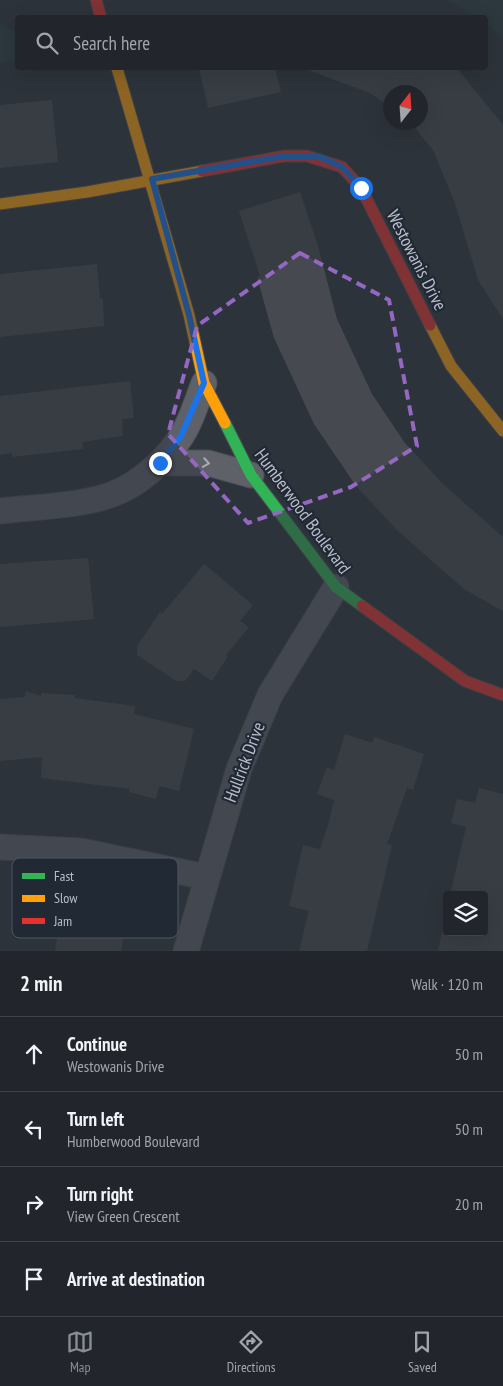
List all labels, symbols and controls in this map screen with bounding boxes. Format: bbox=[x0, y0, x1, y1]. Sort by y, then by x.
search box bbox=[15, 15, 488, 70]
icon: search bbox=[33, 29, 61, 57]
text: Search here bbox=[73, 31, 150, 55]
north arrow bbox=[383, 85, 428, 130]
route start bbox=[350, 177, 373, 200]
street label: Westowanis Drive bbox=[382, 206, 452, 314]
street label: Humberwood Boulevard bbox=[250, 444, 356, 578]
route end bbox=[149, 452, 172, 475]
one-way arrow bbox=[202, 458, 211, 468]
street label: Hullrick Drive bbox=[218, 719, 270, 805]
legend bbox=[12, 858, 178, 938]
text: Fast bbox=[54, 867, 74, 885]
text: Slow bbox=[54, 889, 78, 907]
map controls bbox=[443, 891, 488, 936]
button: layers bbox=[443, 891, 488, 936]
text: Jam bbox=[53, 912, 72, 930]
text: 2 min bbox=[20, 970, 62, 997]
text: Walk · 120 m bbox=[411, 974, 483, 994]
text: Continue bbox=[67, 1032, 127, 1056]
icon: ahead bbox=[20, 1040, 48, 1068]
text: 50 m bbox=[455, 1044, 483, 1064]
text: Westowanis Drive bbox=[67, 1056, 164, 1076]
text: Turn left bbox=[67, 1107, 124, 1131]
icon: left bbox=[20, 1115, 48, 1143]
text: 50 m bbox=[455, 1119, 483, 1139]
text: Humberwood Boulevard bbox=[67, 1131, 200, 1151]
text: Turn right bbox=[67, 1182, 133, 1206]
icon: right bbox=[20, 1190, 48, 1218]
text: 20 m bbox=[455, 1194, 483, 1214]
text: View Green Crescent bbox=[67, 1206, 180, 1226]
icon: arrive bbox=[20, 1265, 48, 1293]
text: Arrive at destination bbox=[67, 1267, 205, 1291]
tab: Map bbox=[66, 1328, 94, 1376]
tab: Directions bbox=[227, 1328, 275, 1376]
tab: Saved bbox=[408, 1328, 437, 1376]

